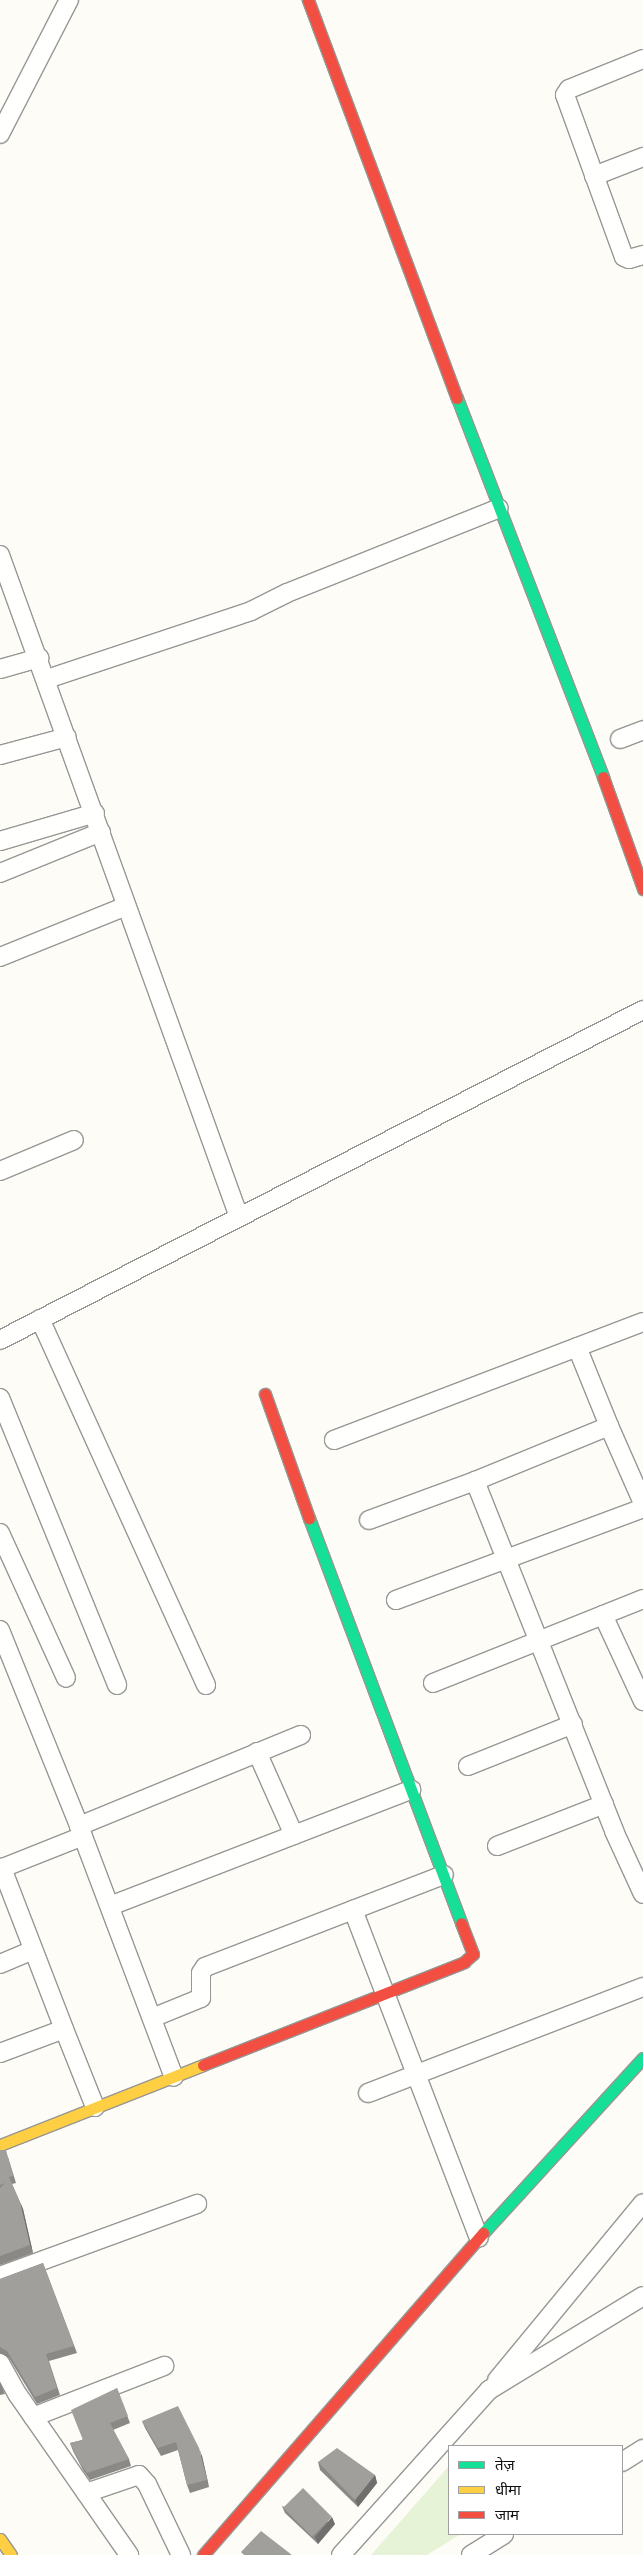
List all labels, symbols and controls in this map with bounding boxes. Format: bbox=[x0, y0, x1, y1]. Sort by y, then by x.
legend bbox=[448, 2445, 623, 2535]
text: तेज़ bbox=[495, 2454, 515, 2474]
text: धीमा bbox=[495, 2479, 521, 2499]
text: जाम bbox=[495, 2504, 519, 2524]

